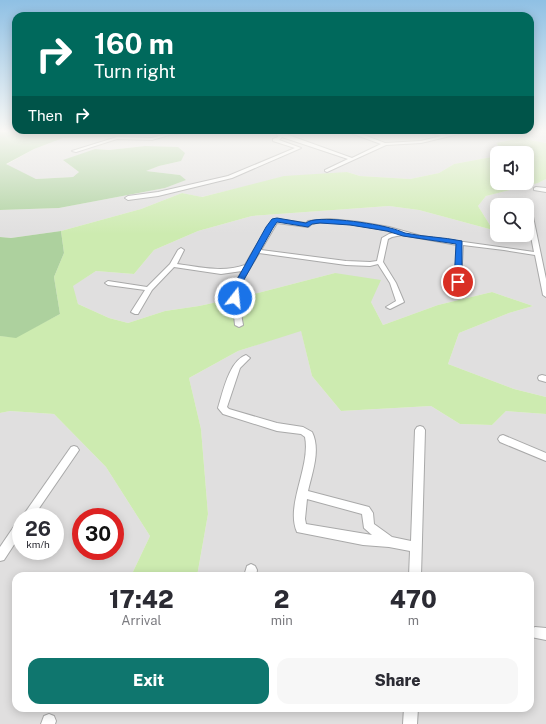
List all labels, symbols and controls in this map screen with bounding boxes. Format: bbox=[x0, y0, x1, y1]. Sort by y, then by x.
text: 160 m bbox=[94, 27, 174, 60]
icon: right bbox=[28, 28, 80, 80]
text: Turn right bbox=[94, 61, 176, 82]
icon: right bbox=[71, 104, 93, 126]
text: Then bbox=[28, 107, 63, 124]
map controls bbox=[490, 146, 534, 242]
button: sound bbox=[490, 146, 534, 190]
button: search bbox=[490, 198, 534, 242]
pin bbox=[441, 265, 475, 299]
icon: arrive bbox=[447, 271, 469, 293]
position arrow bbox=[214, 277, 256, 319]
speed limit sign: 30 bbox=[72, 508, 124, 560]
text: 26 bbox=[25, 517, 51, 541]
text: km/h bbox=[26, 538, 50, 550]
text: 17:42 bbox=[109, 585, 174, 613]
text: 2 bbox=[274, 585, 290, 613]
text: 470 bbox=[390, 585, 437, 613]
text: Arrival bbox=[121, 613, 161, 628]
text: min bbox=[271, 613, 293, 628]
text: m bbox=[408, 613, 419, 628]
button: Exit bbox=[28, 658, 269, 704]
button: Share bbox=[277, 658, 518, 704]

